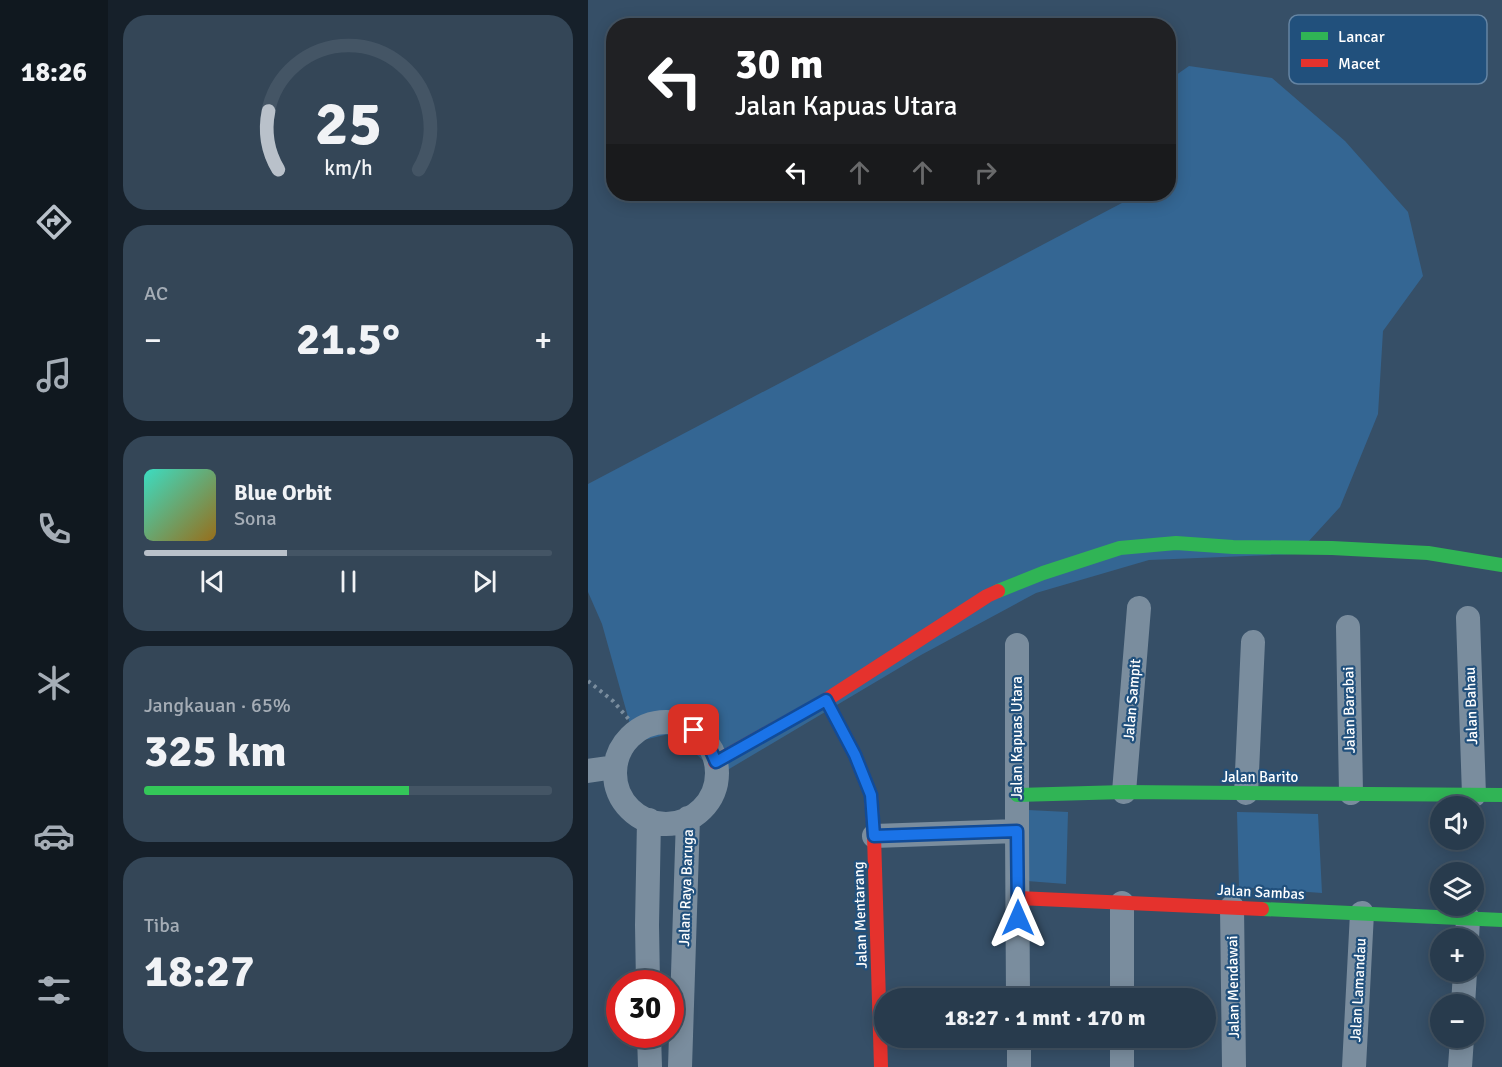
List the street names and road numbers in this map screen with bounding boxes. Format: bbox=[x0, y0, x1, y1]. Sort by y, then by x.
street label: Jalan Sampit bbox=[1119, 658, 1145, 742]
street label: Jalan Barabai bbox=[1339, 666, 1359, 754]
street label: Jalan Bahau bbox=[1461, 667, 1481, 745]
street label: Jalan Kapuas Utara bbox=[1008, 676, 1026, 800]
street label: Jalan Barito bbox=[1222, 768, 1299, 786]
street label: Jalan Raya Baruga bbox=[675, 829, 697, 947]
street label: Jalan Mentarang bbox=[849, 861, 871, 969]
street label: Jalan Sambas bbox=[1217, 881, 1306, 903]
street label: Jalan Mendawai bbox=[1223, 935, 1243, 1039]
street label: Jalan Lamandau bbox=[1346, 937, 1370, 1043]

